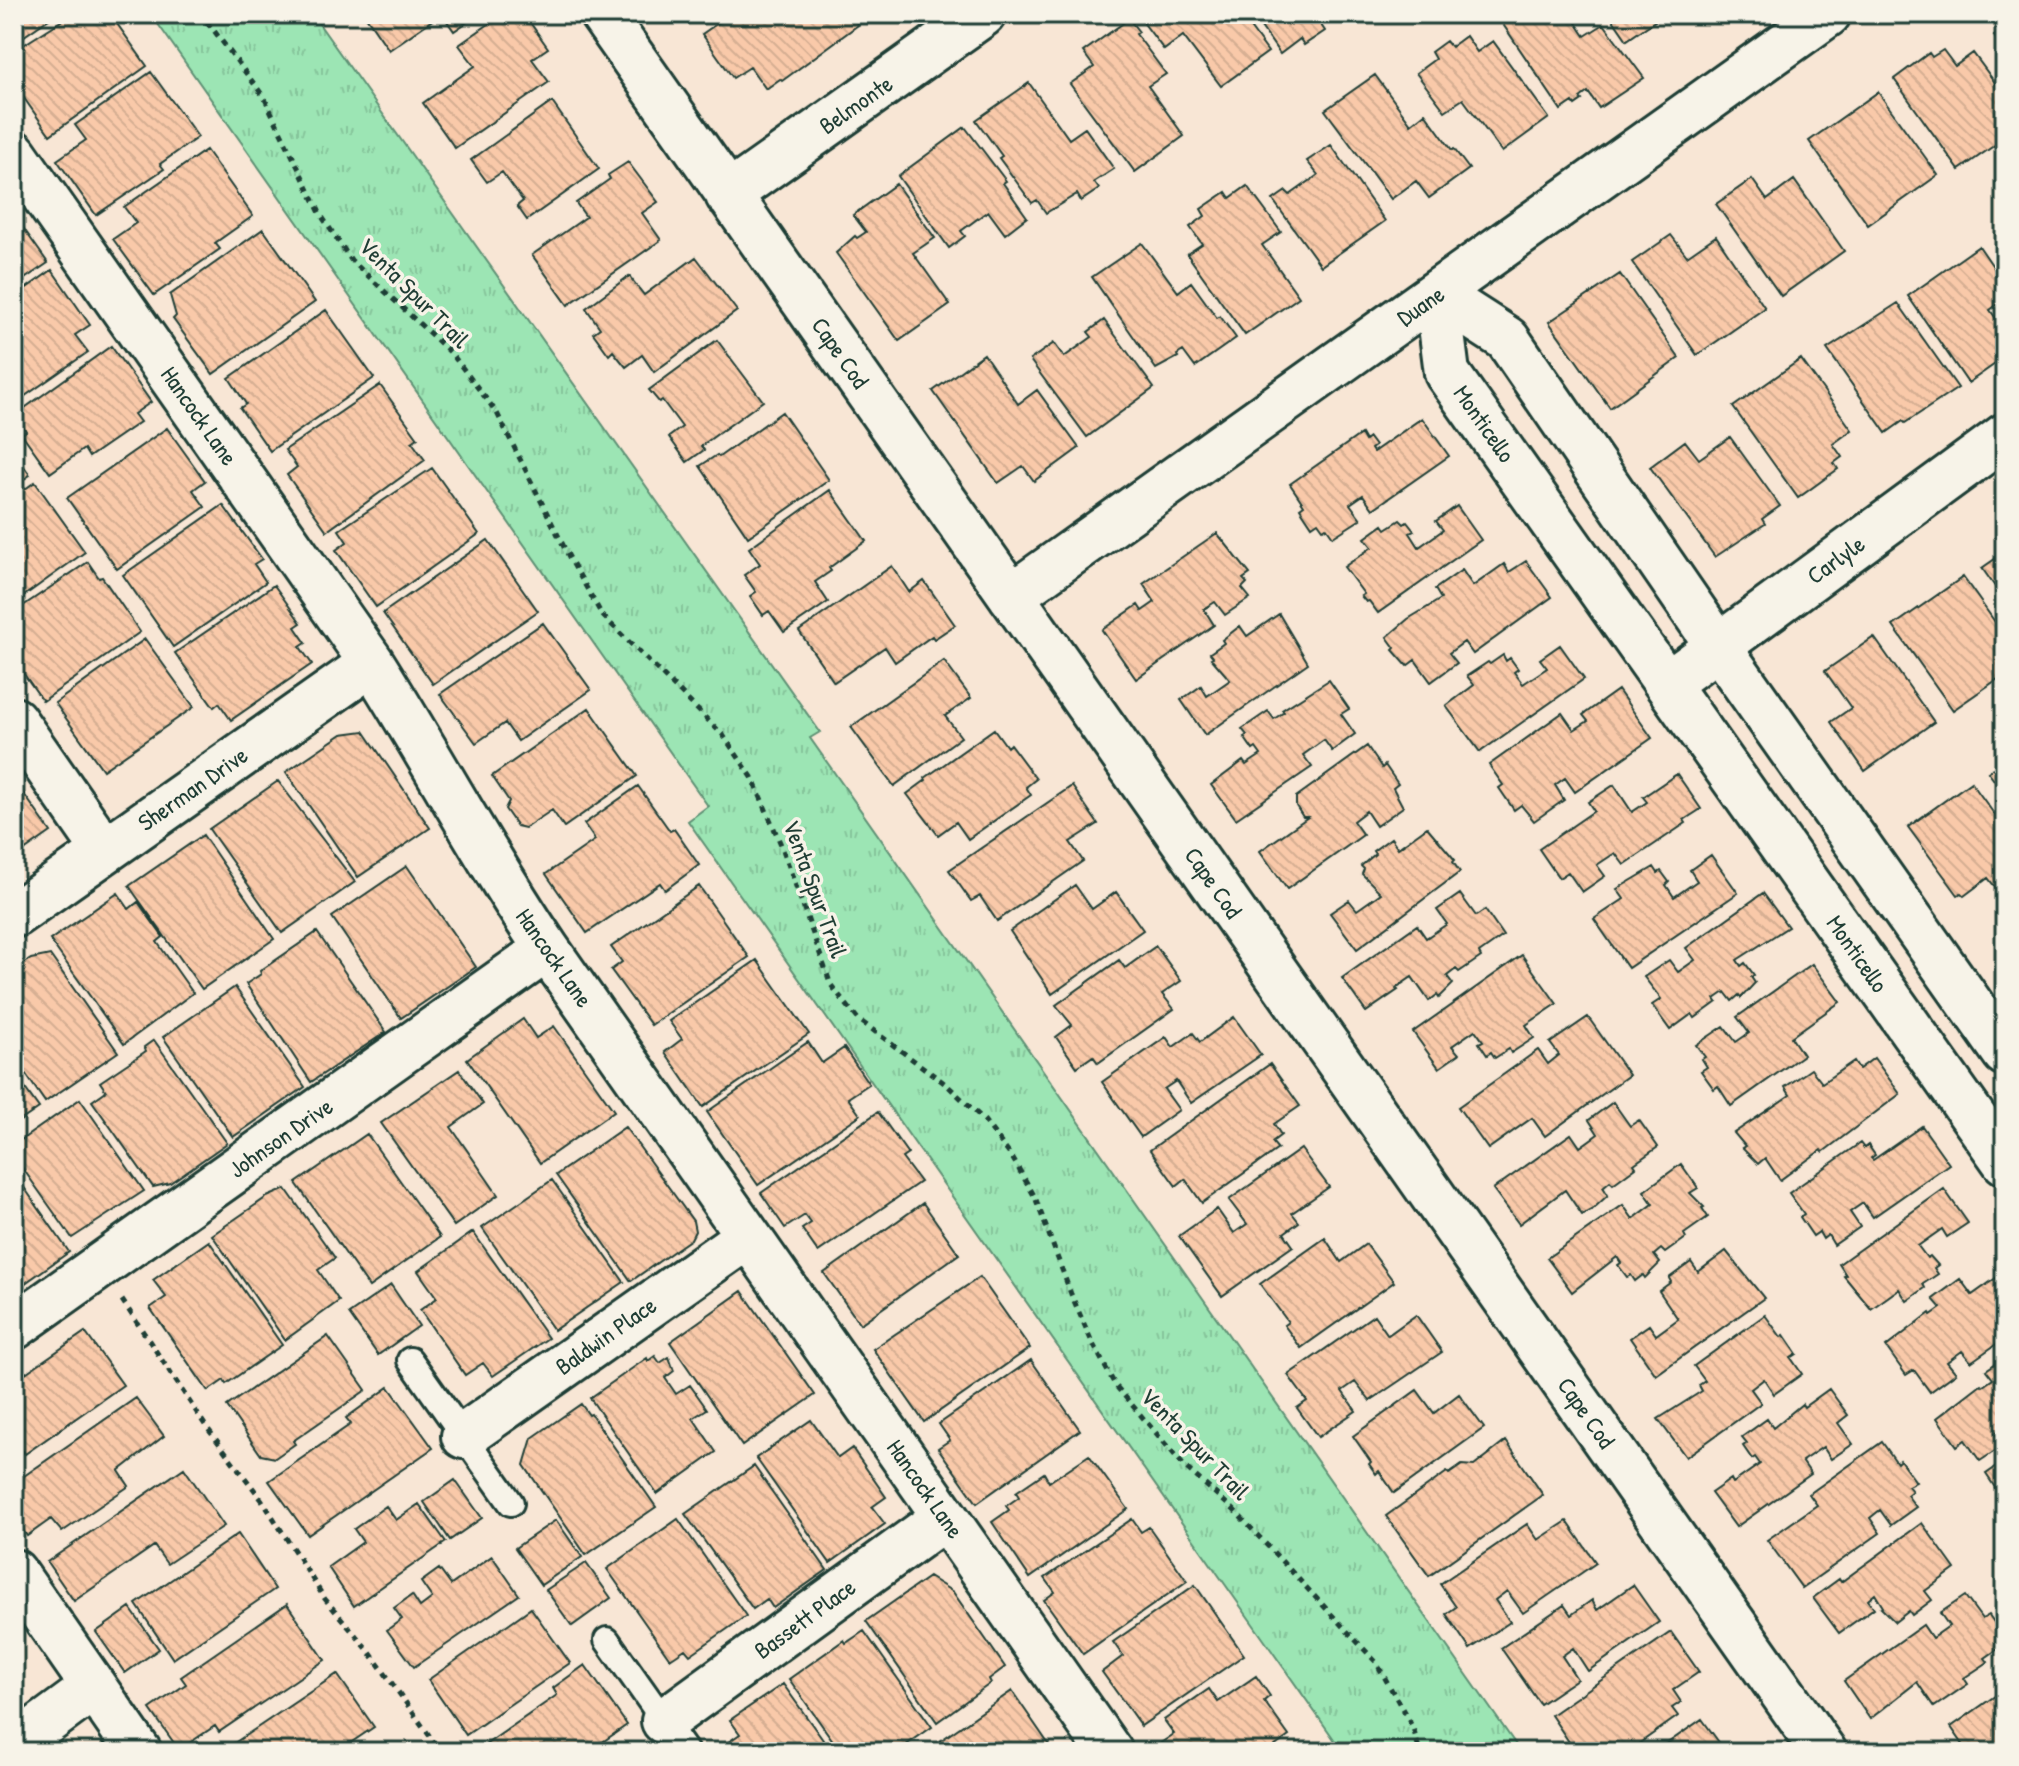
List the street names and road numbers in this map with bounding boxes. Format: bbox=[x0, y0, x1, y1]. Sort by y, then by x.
street label: Belmonte bbox=[812, 67, 899, 141]
street label: Venta Spur Trail bbox=[352, 230, 477, 355]
street label: Duane bbox=[1390, 277, 1451, 333]
street label: Cape Cod bbox=[805, 310, 877, 394]
street label: Hancock Lane bbox=[154, 360, 246, 472]
street label: Monticello bbox=[1447, 378, 1523, 469]
street label: Carlyle bbox=[1800, 527, 1871, 591]
street label: Sherman Drive bbox=[131, 738, 254, 838]
street label: Venta Spur Trail bbox=[776, 815, 856, 963]
street label: Cape Cod bbox=[1178, 840, 1250, 924]
street label: Hancock Lane bbox=[509, 902, 601, 1014]
street label: Monticello bbox=[1820, 908, 1896, 999]
street label: Johnson Drive bbox=[222, 1089, 339, 1185]
street label: Baldwin Place bbox=[549, 1288, 663, 1382]
street label: Cape Cod bbox=[1551, 1370, 1623, 1454]
street label: Venta Spur Trail bbox=[1134, 1380, 1258, 1507]
street label: Hancock Lane bbox=[880, 1433, 972, 1545]
street label: Bassett Place bbox=[747, 1570, 862, 1666]

